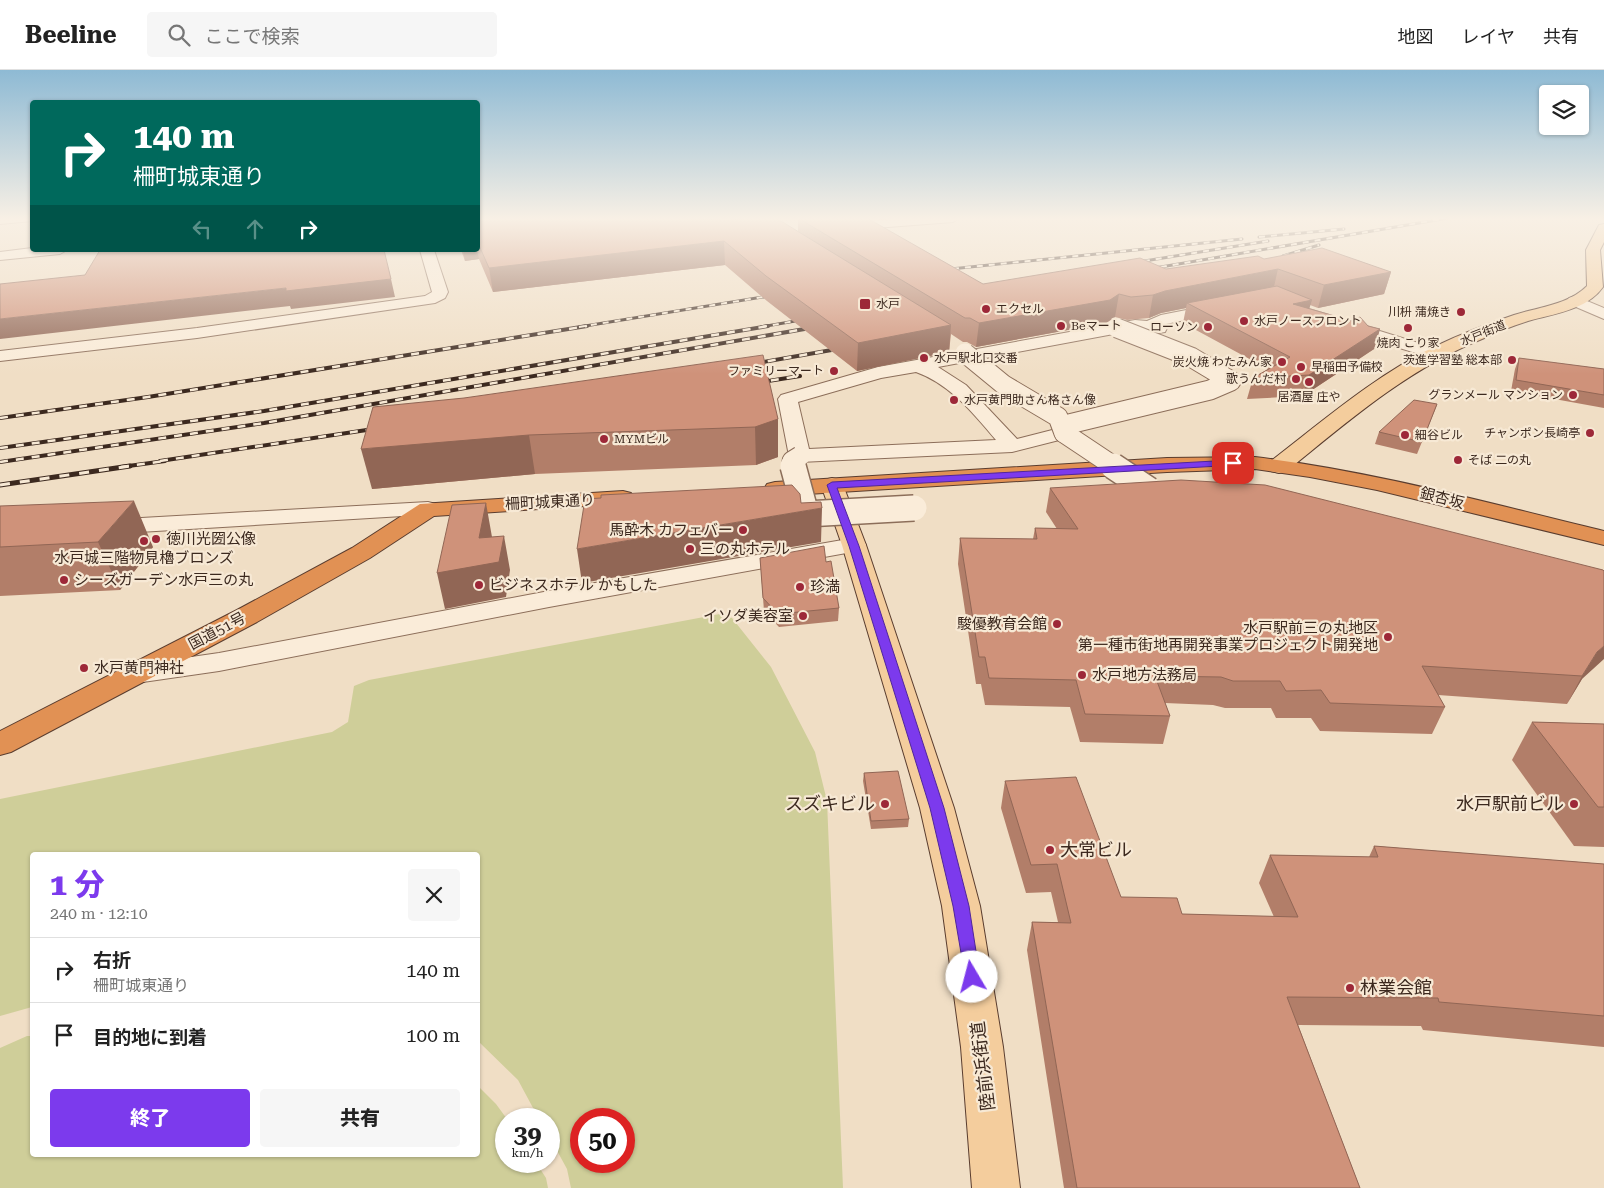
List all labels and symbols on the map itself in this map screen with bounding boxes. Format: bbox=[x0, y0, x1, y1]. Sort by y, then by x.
marker: 水戸 bbox=[858, 297, 872, 311]
place label: 水戸 bbox=[876, 297, 900, 311]
place label: エクセル bbox=[996, 302, 1044, 316]
marker: エクセル bbox=[980, 303, 992, 315]
place label: 川枡 蒲焼き bbox=[1388, 305, 1451, 319]
marker: 川枡 蒲焼き bbox=[1455, 306, 1467, 318]
place label: 水戸ノースフロント bbox=[1254, 314, 1361, 328]
marker: 水戸ノースフロント bbox=[1238, 315, 1250, 327]
street label: 水戸街道 bbox=[1458, 318, 1508, 348]
place label: Beマート bbox=[1071, 319, 1122, 333]
marker: Beマート bbox=[1055, 320, 1067, 332]
place label: ローソン bbox=[1150, 320, 1198, 334]
marker: ローソン bbox=[1202, 321, 1214, 333]
marker: 焼肉 こり家 bbox=[1402, 322, 1414, 334]
place label: 焼肉 こり家 bbox=[1376, 336, 1440, 350]
place label: 水戸駅北口交番 bbox=[934, 351, 1018, 365]
marker: 水戸駅北口交番 bbox=[918, 352, 930, 364]
place label: 茨進学習塾 総本部 bbox=[1403, 353, 1502, 367]
marker: 茨進学習塾 総本部 bbox=[1506, 354, 1518, 366]
place label: 炭火焼 わたみん家 bbox=[1173, 355, 1272, 369]
marker: 炭火焼 わたみん家 bbox=[1276, 356, 1288, 368]
place label: 早稲田予備校 bbox=[1311, 360, 1383, 374]
marker: 早稲田予備校 bbox=[1295, 361, 1307, 373]
place label: ファミリーマート bbox=[728, 364, 824, 378]
marker: ファミリーマート bbox=[828, 365, 840, 377]
place label: 歌うんだ村 bbox=[1226, 372, 1287, 386]
marker: 歌うんだ村 bbox=[1290, 373, 1302, 385]
marker: 居酒屋 庄や bbox=[1303, 376, 1315, 388]
place label: グランメール マンション bbox=[1428, 388, 1563, 402]
marker: グランメール マンション bbox=[1567, 389, 1579, 401]
place label: 居酒屋 庄や bbox=[1277, 390, 1341, 404]
place label: 水戸黄門助さん格さん像 bbox=[964, 393, 1096, 407]
marker: 水戸黄門助さん格さん像 bbox=[948, 394, 960, 406]
place label: チャンポン長崎亭 bbox=[1484, 426, 1580, 440]
marker: チャンポン長崎亭 bbox=[1584, 427, 1596, 439]
place label: 細谷ビル bbox=[1415, 428, 1463, 442]
marker: 細谷ビル bbox=[1399, 429, 1411, 441]
place label: MYMビル bbox=[614, 432, 669, 446]
marker: MYMビル bbox=[598, 433, 610, 445]
pin bbox=[1212, 442, 1254, 484]
place label: そば 二の丸 bbox=[1468, 453, 1531, 467]
marker: そば 二の丸 bbox=[1452, 454, 1464, 466]
street label: 銀杏坂 bbox=[1418, 484, 1466, 512]
street label: 柵町城東通り bbox=[505, 491, 595, 513]
place label: 馬酔木 カフェバー bbox=[609, 521, 733, 539]
marker: 馬酔木 カフェバー bbox=[737, 524, 749, 536]
place label: 徳川光圀公像 bbox=[166, 530, 256, 548]
marker: 徳川光圀公像 bbox=[150, 533, 162, 545]
marker: 水戸城三階物見櫓ブロンズ bbox=[138, 535, 150, 547]
place label: 三の丸ホテル bbox=[700, 540, 790, 558]
marker: 三の丸ホテル bbox=[684, 543, 696, 555]
place label: 水戸城三階物見櫓ブロンズ bbox=[54, 549, 234, 567]
place label: シーズガーデン水戸三の丸 bbox=[74, 571, 253, 589]
marker: シーズガーデン水戸三の丸 bbox=[58, 574, 70, 586]
place label: ビジネスホテル かもした bbox=[489, 576, 658, 594]
place label: 珍満 bbox=[810, 578, 840, 596]
marker: ビジネスホテル かもした bbox=[473, 579, 485, 591]
marker: 珍満 bbox=[794, 581, 806, 593]
place label: イソダ美容室 bbox=[703, 607, 793, 625]
street label: 国道51号 bbox=[185, 609, 249, 653]
marker: イソダ美容室 bbox=[797, 610, 809, 622]
place label: 駿優教育会館 bbox=[957, 615, 1047, 633]
marker: 駿優教育会館 bbox=[1051, 618, 1063, 630]
place label: ⽔⼾駅前三の丸地区 第⼀種市街地再開発事業プロジェクト開発地 bbox=[1078, 619, 1378, 654]
marker: ⽔⼾駅前三の丸地区 第⼀種市街地再開発事業プロジェクト開発地 bbox=[1382, 631, 1394, 643]
place label: 水戸黄門神社 bbox=[94, 659, 184, 677]
marker: 水戸黄門神社 bbox=[78, 662, 90, 674]
place label: 水戸地方法務局 bbox=[1092, 666, 1197, 684]
marker: 水戸地方法務局 bbox=[1076, 669, 1088, 681]
place label: スズキビル bbox=[785, 793, 875, 814]
place label: 水戸駅前ビル bbox=[1456, 793, 1564, 814]
marker: スズキビル bbox=[879, 798, 891, 810]
marker: 水戸駅前ビル bbox=[1568, 798, 1580, 810]
place label: 大常ビル bbox=[1060, 839, 1132, 860]
marker: 大常ビル bbox=[1044, 844, 1056, 856]
position arrow bbox=[945, 950, 997, 1002]
place label: 林業会館 bbox=[1360, 977, 1432, 998]
marker: 林業会館 bbox=[1344, 982, 1356, 994]
street label: 陸前浜街道 bbox=[967, 1020, 998, 1112]
speed limit sign: 50 bbox=[570, 1108, 635, 1173]

